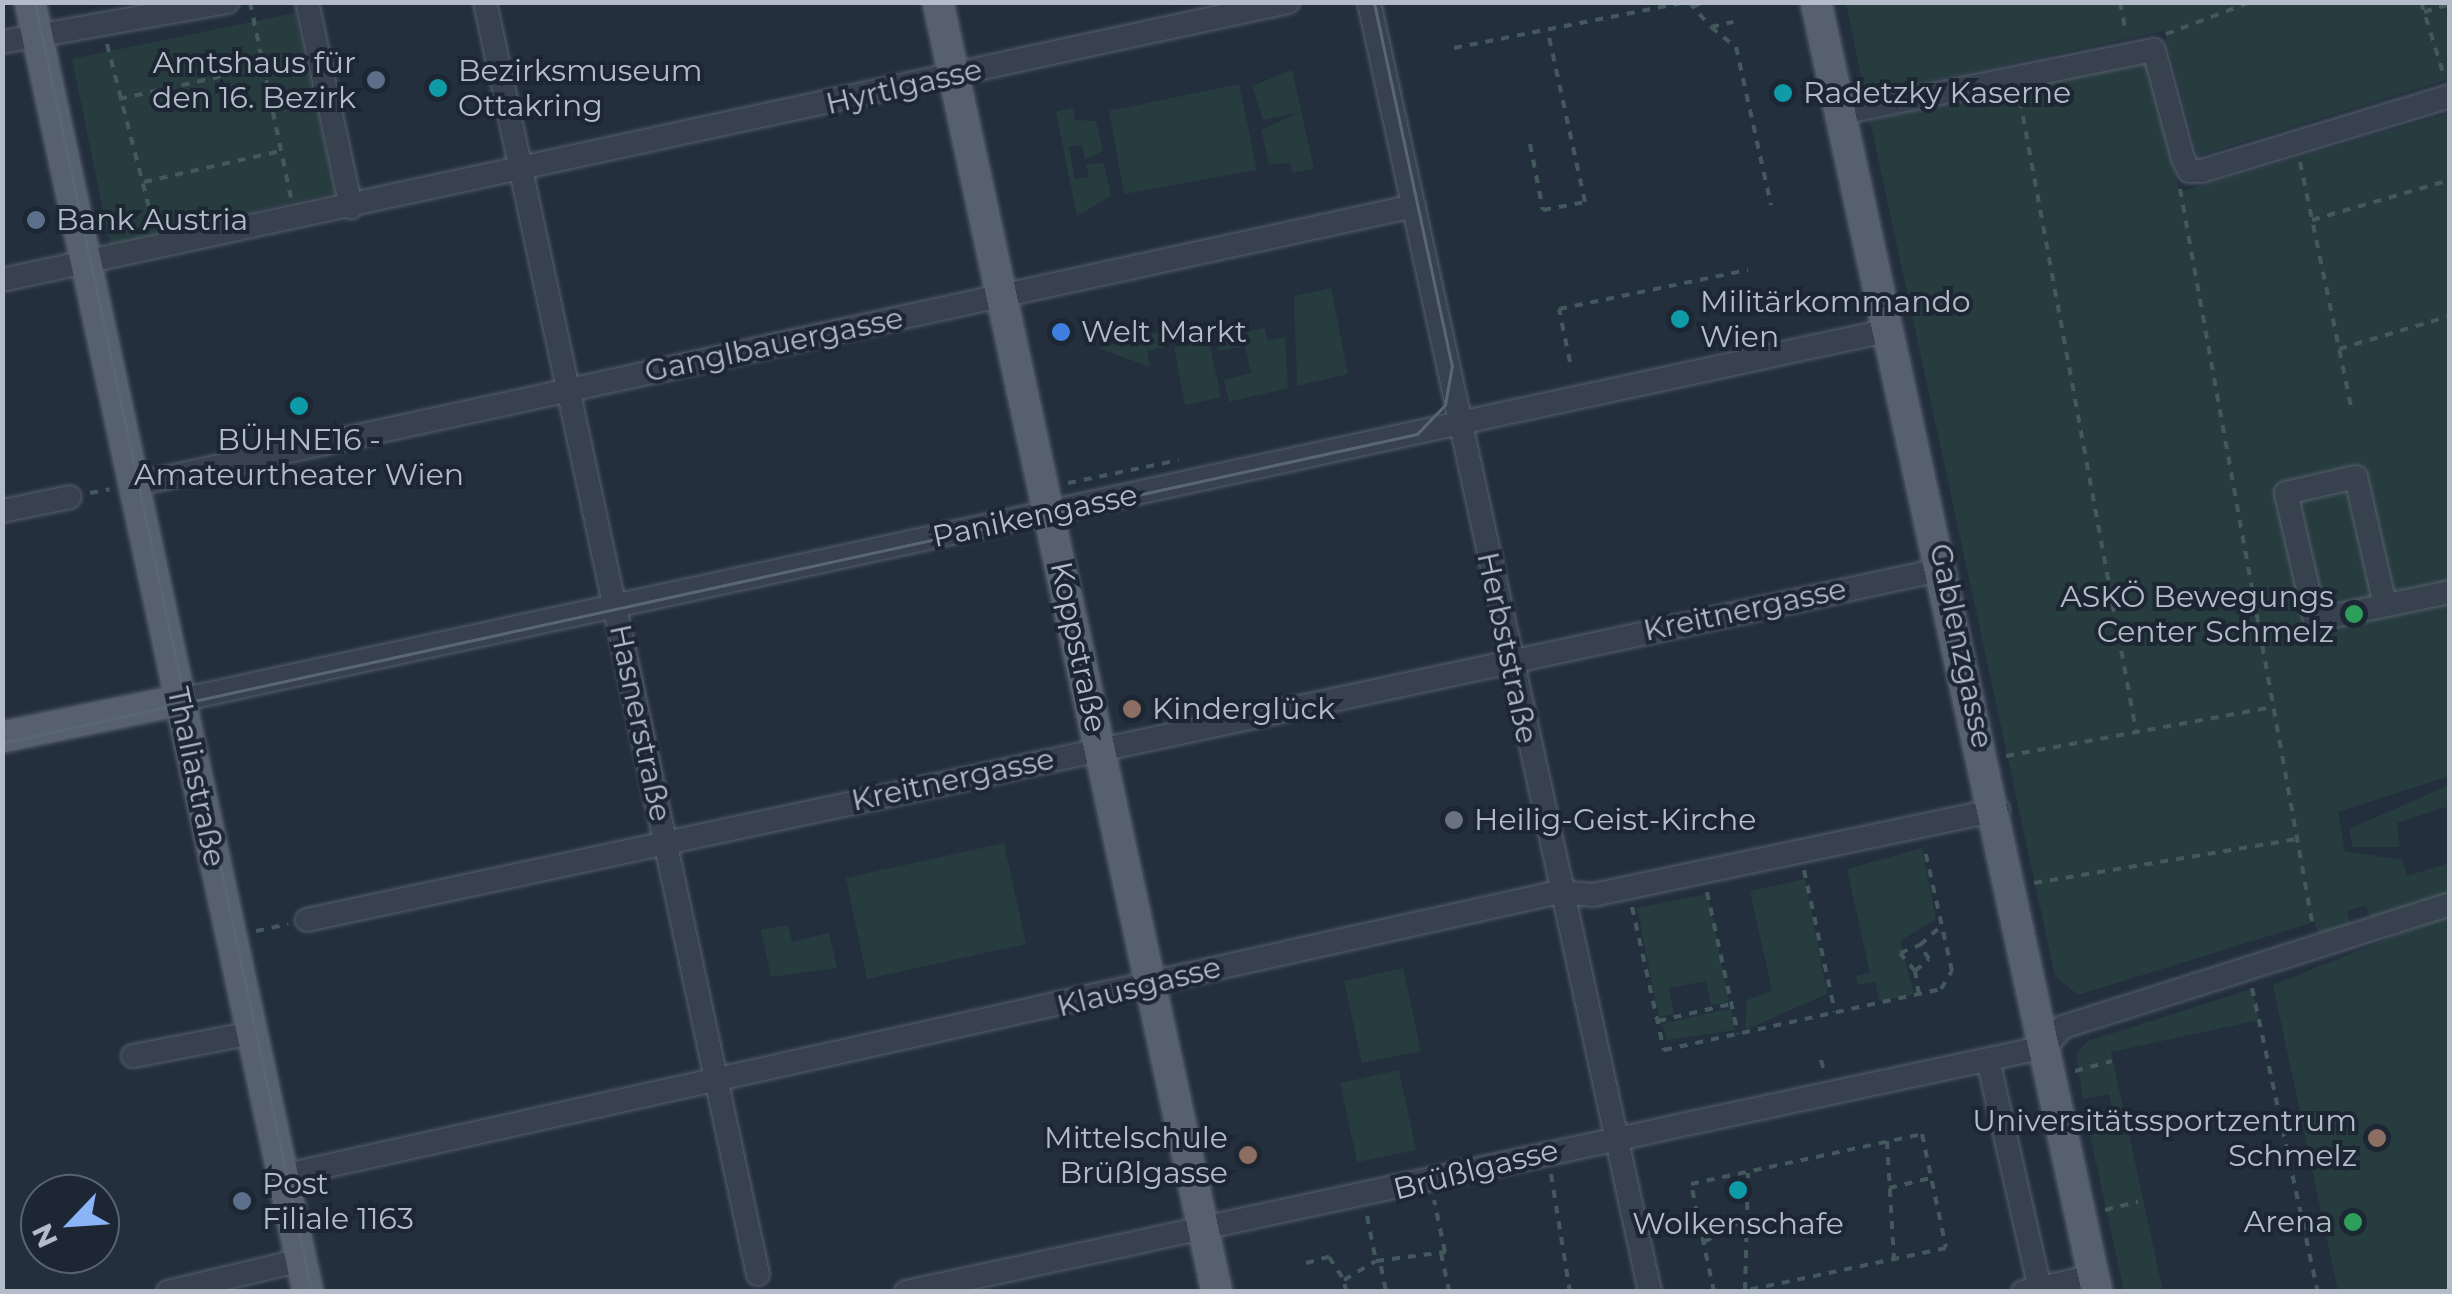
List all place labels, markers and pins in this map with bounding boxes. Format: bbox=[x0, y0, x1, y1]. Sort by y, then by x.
place label: Amtshaus für den 16. Bezirk bbox=[152, 45, 356, 116]
place label: Bezirksmuseum Ottakring bbox=[458, 53, 703, 124]
marker: Amtshaus für den 16. Bezirk bbox=[365, 69, 387, 91]
place label: Radetzky Kaserne bbox=[1803, 75, 2071, 111]
marker: Bezirksmuseum Ottakring bbox=[427, 77, 449, 99]
marker: Radetzky Kaserne bbox=[1772, 82, 1794, 104]
place label: Bank Austria bbox=[56, 202, 248, 238]
marker: Bank Austria bbox=[25, 209, 47, 231]
place label: Militärkommando Wien bbox=[1700, 284, 1971, 354]
marker: Militärkommando Wien bbox=[1669, 308, 1691, 330]
place label: Welt Markt bbox=[1081, 314, 1247, 350]
marker: Welt Markt bbox=[1050, 321, 1072, 343]
marker: BÜHNE16 - Amateurtheater Wien bbox=[288, 395, 310, 417]
place label: BÜHNE16 - Amateurtheater Wien bbox=[134, 422, 464, 492]
place label: ASKÖ Bewegungs Center Schmelz bbox=[2060, 579, 2334, 650]
marker: ASKÖ Bewegungs Center Schmelz bbox=[2343, 603, 2365, 625]
place label: Kinderglück bbox=[1152, 691, 1335, 727]
marker: Kinderglück bbox=[1121, 698, 1143, 720]
place label: Heilig-Geist-Kirche bbox=[1474, 802, 1756, 838]
marker: Heilig-Geist-Kirche bbox=[1443, 809, 1465, 831]
place label: Universitätssportzentrum Schmelz bbox=[1972, 1103, 2357, 1174]
place label: Mittelschule Brüßlgasse bbox=[1044, 1120, 1228, 1190]
marker: Universitätssportzentrum Schmelz bbox=[2366, 1127, 2388, 1149]
marker: Mittelschule Brüßlgasse bbox=[1237, 1144, 1259, 1166]
place label: Post Filiale 1163 bbox=[262, 1166, 414, 1236]
marker: Wolkenschafe bbox=[1727, 1179, 1749, 1201]
marker: Post Filiale 1163 bbox=[231, 1190, 253, 1212]
place label: Arena bbox=[2244, 1204, 2333, 1240]
place label: Wolkenschafe bbox=[1632, 1206, 1844, 1242]
marker: Arena bbox=[2342, 1211, 2364, 1233]

